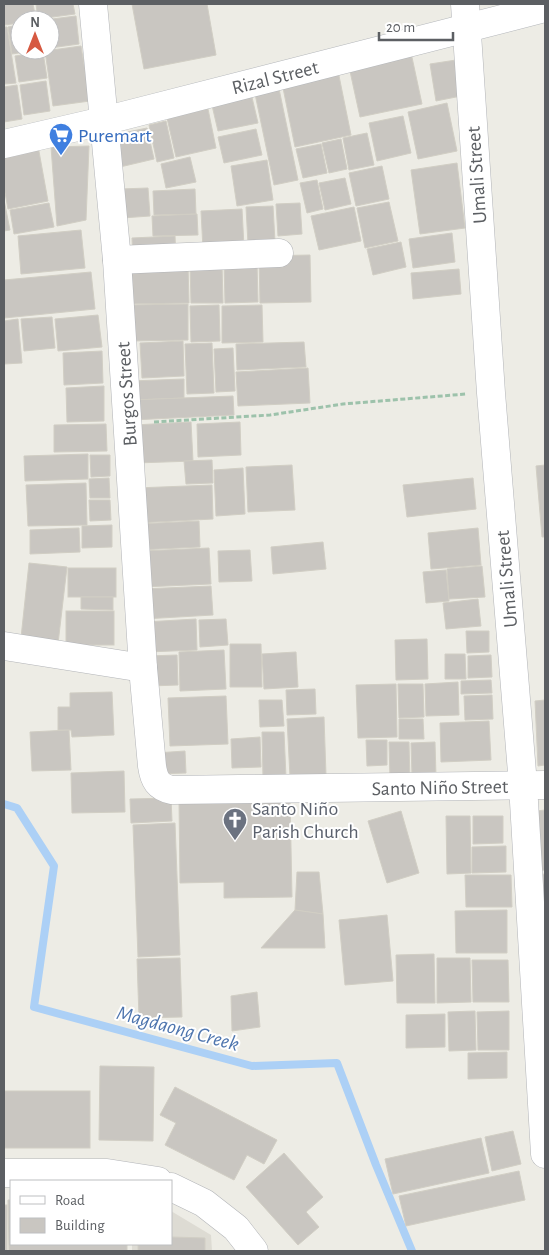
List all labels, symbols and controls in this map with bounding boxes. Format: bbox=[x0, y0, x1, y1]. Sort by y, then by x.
north arrow bbox=[10, 10, 60, 60]
scale bar bbox=[379, 10, 453, 42]
text: N bbox=[30, 16, 40, 30]
text: 20 m bbox=[386, 20, 415, 35]
street label: Rizal Street bbox=[230, 57, 321, 98]
supermarket icon: Puremart bbox=[48, 122, 74, 156]
street label: Umali Street bbox=[464, 125, 490, 224]
place label: Puremart bbox=[78, 126, 152, 146]
street label: Burgos Street bbox=[113, 340, 141, 447]
street label: Umali Street bbox=[493, 529, 521, 628]
street label: Santo Niño Street bbox=[372, 777, 509, 799]
place label: Santo Niño Parish Church bbox=[252, 799, 359, 842]
church icon: Santo Niño Parish Church bbox=[222, 807, 248, 841]
water label: Magdaong Creek bbox=[114, 1002, 242, 1055]
legend bbox=[10, 1180, 172, 1245]
text: Road bbox=[55, 1193, 85, 1208]
text: Building bbox=[55, 1218, 105, 1233]

